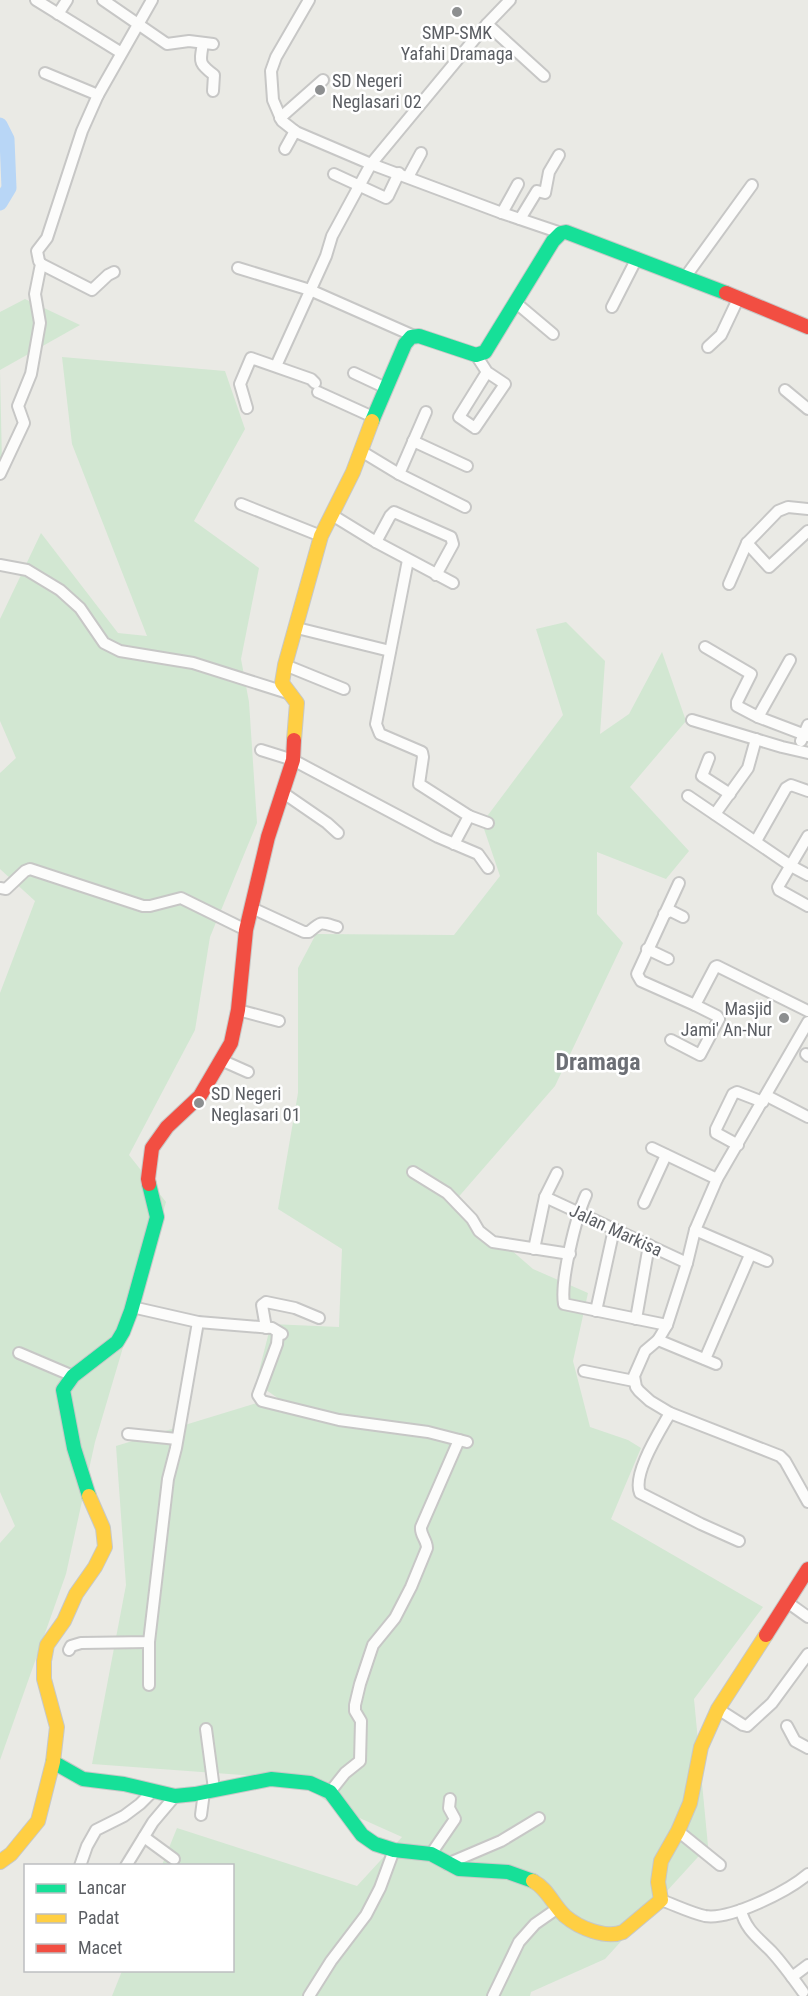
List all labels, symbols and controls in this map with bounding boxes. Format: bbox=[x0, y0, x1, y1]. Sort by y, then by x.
marker: SMP-SMK Yafahi Dramaga bbox=[450, 5, 464, 19]
place label: SMP-SMK Yafahi Dramaga bbox=[401, 22, 513, 64]
place label: SD Negeri Neglasari 02 bbox=[332, 70, 422, 112]
marker: SD Negeri Neglasari 02 bbox=[313, 83, 327, 97]
place label: Masjid Jami' An-Nur bbox=[681, 998, 773, 1040]
marker: Masjid Jami' An-Nur bbox=[777, 1011, 791, 1025]
district label: Dramaga bbox=[556, 1048, 640, 1076]
place label: SD Negeri Neglasari 01 bbox=[211, 1083, 301, 1125]
marker: SD Negeri Neglasari 01 bbox=[192, 1096, 206, 1110]
street label: Jalan Markisa bbox=[566, 1199, 666, 1261]
legend bbox=[24, 1864, 234, 1972]
text: Lancar bbox=[78, 1877, 127, 1898]
text: Padat bbox=[78, 1907, 119, 1928]
text: Macet bbox=[78, 1937, 122, 1958]

